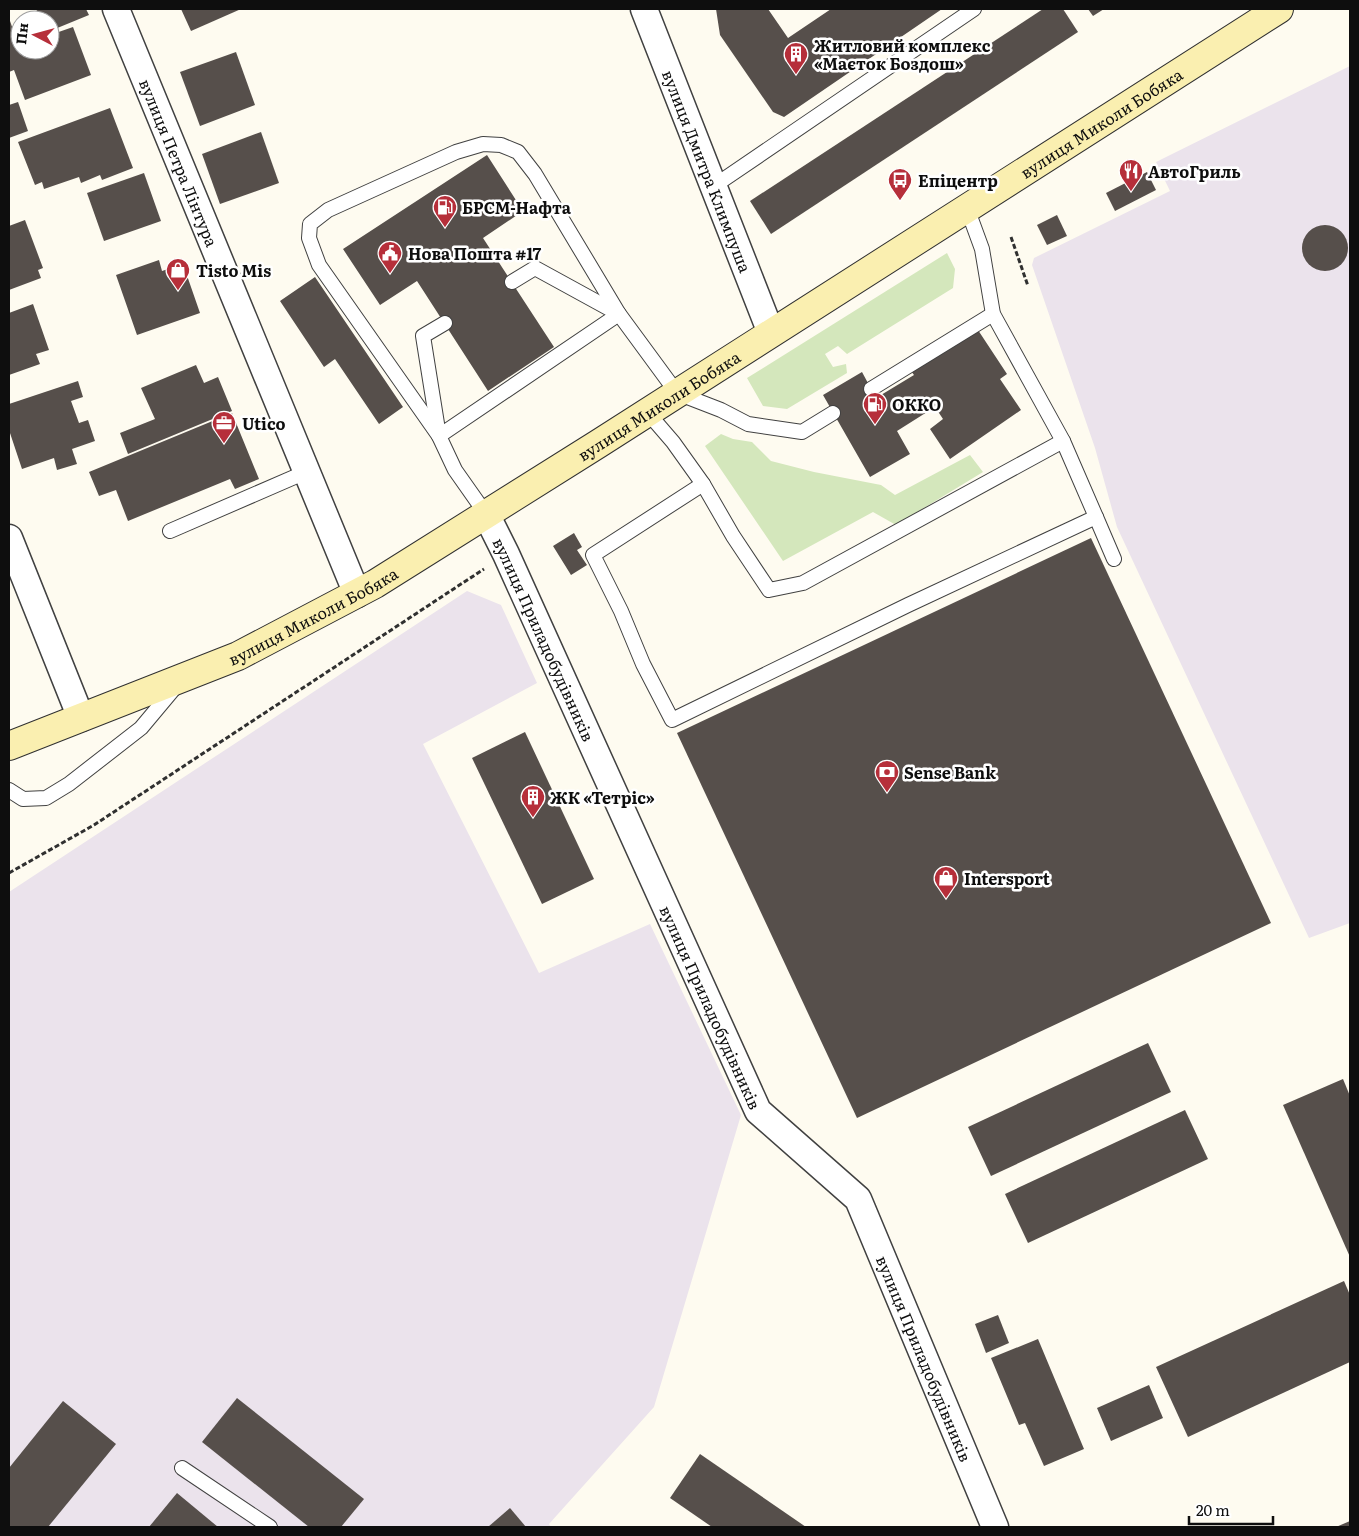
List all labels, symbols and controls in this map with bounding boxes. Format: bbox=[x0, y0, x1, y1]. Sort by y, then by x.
north arrow bbox=[10, 10, 60, 60]
text: Пн bbox=[10, 22, 32, 45]
place label: Житловий комплекс «Маєток Боздош» bbox=[814, 33, 991, 75]
building icon: Житловий комплекс «Маєток Боздош» bbox=[783, 41, 809, 75]
street label: вулиця Миколи Бобяка bbox=[1015, 62, 1187, 184]
street label: вулиця Дмитра Климпуша bbox=[657, 66, 758, 276]
street label: вулиця Петра Лінтура bbox=[134, 75, 225, 251]
restaurant icon: АвтоГриль bbox=[1118, 158, 1144, 192]
place label: АвтоГриль bbox=[1148, 159, 1241, 183]
bus stop icon: Епіцентр bbox=[887, 167, 913, 201]
place label: Епіцентр bbox=[918, 168, 998, 192]
fuel station icon: БРСМ-Нафта bbox=[432, 194, 458, 228]
place label: БРСМ-Нафта bbox=[462, 195, 572, 219]
public building icon: Нова Пошта #17 bbox=[377, 240, 403, 274]
place label: Нова Пошта #17 bbox=[408, 241, 542, 265]
shop icon: Tisto Mis bbox=[165, 257, 191, 291]
place label: Tisto Mis bbox=[196, 258, 271, 282]
street label: вулиця Миколи Бобяка bbox=[573, 344, 745, 466]
fuel station icon: ОККО bbox=[862, 391, 888, 425]
place label: ОККО bbox=[892, 392, 941, 416]
office icon: Utico bbox=[211, 410, 237, 444]
place label: Utico bbox=[242, 411, 286, 435]
street label: вулиця Приладобудівників bbox=[487, 533, 601, 745]
street label: вулиця Миколи Бобяка bbox=[225, 561, 403, 671]
bank icon: Sense Bank bbox=[874, 759, 900, 793]
place label: Sense Bank bbox=[904, 760, 996, 784]
building icon: ЖК «Тетріс» bbox=[520, 784, 546, 818]
place label: ЖК «Тетріс» bbox=[550, 785, 655, 809]
shop icon: Intersport bbox=[933, 865, 959, 899]
place label: Intersport bbox=[964, 866, 1050, 890]
street label: вулиця Приладобудівників bbox=[654, 901, 768, 1113]
street label: вулиця Приладобудівників bbox=[871, 1251, 978, 1465]
scale bar bbox=[1189, 1494, 1273, 1526]
text: 20 m bbox=[1196, 1498, 1230, 1521]

